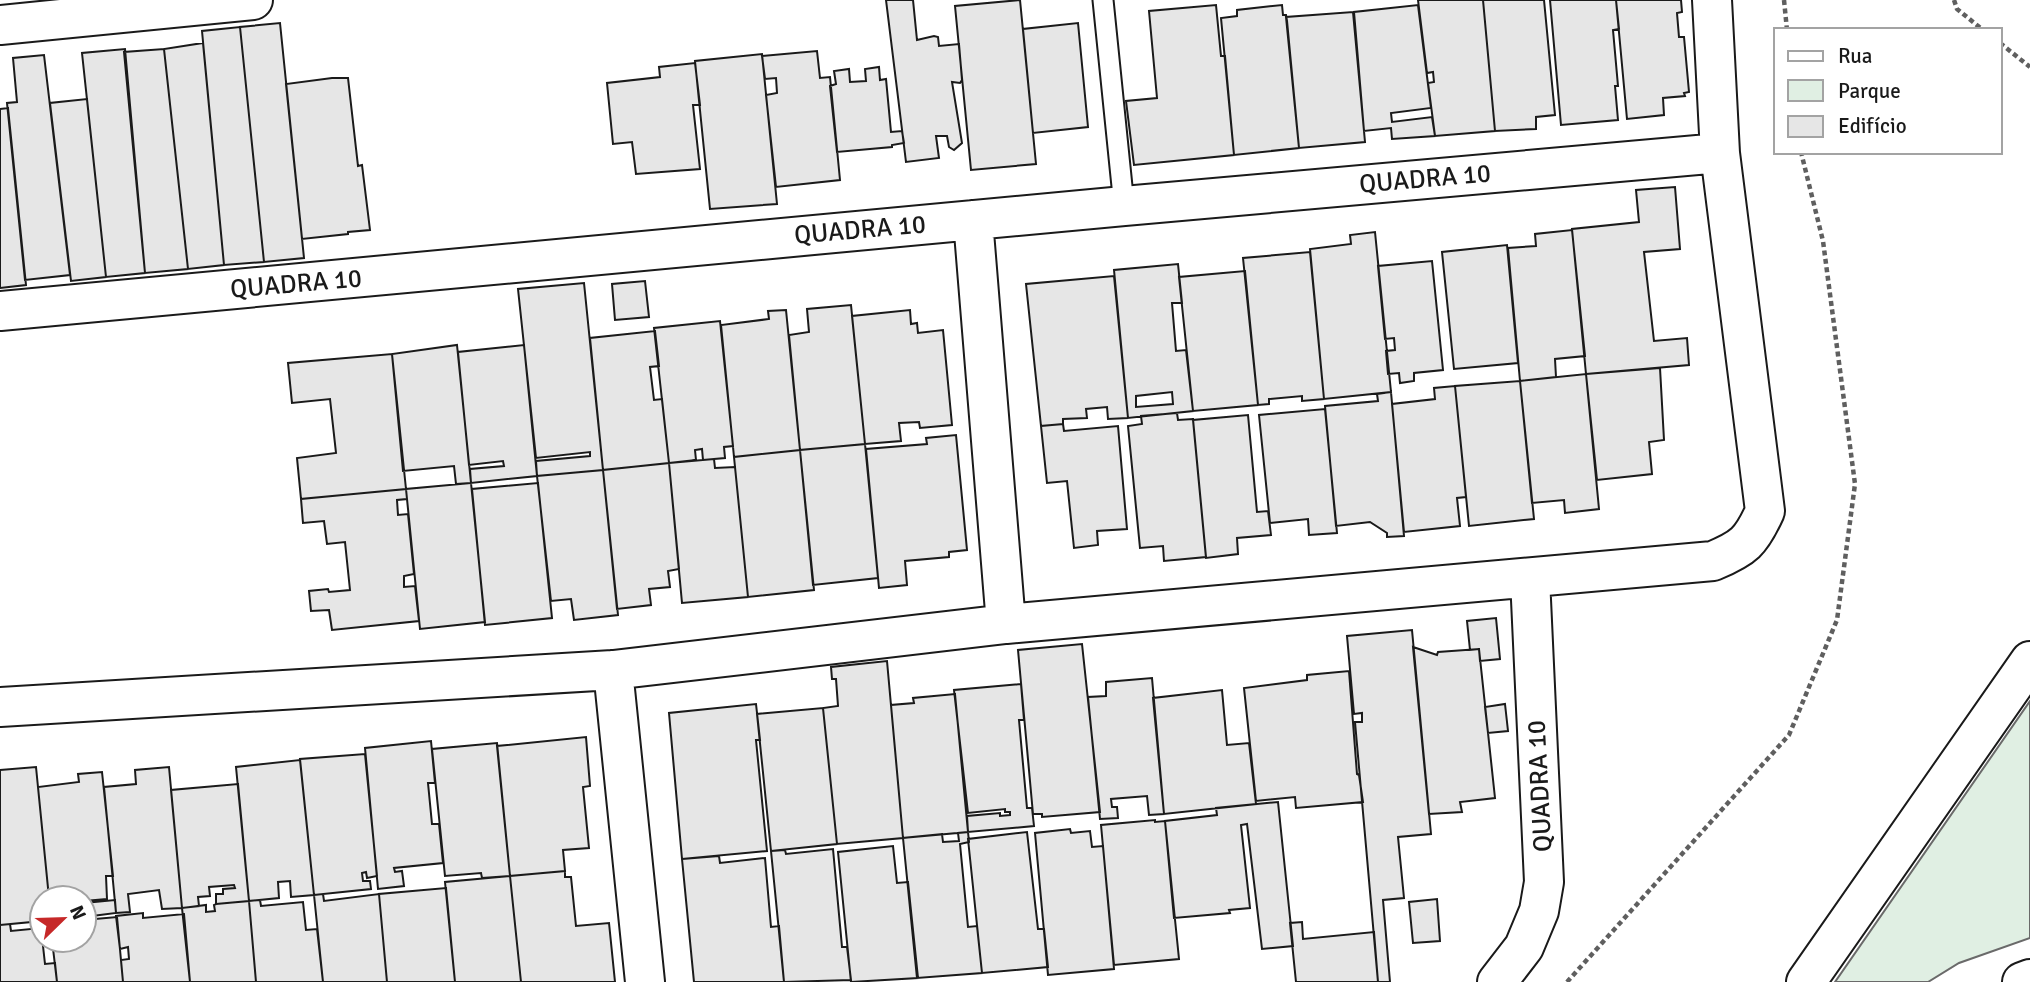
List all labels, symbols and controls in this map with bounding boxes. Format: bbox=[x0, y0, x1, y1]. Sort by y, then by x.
legend bbox=[1774, 28, 2002, 154]
text: Rua bbox=[1838, 43, 1872, 69]
text: Parque bbox=[1838, 78, 1901, 104]
text: Edifício bbox=[1838, 113, 1907, 139]
street label: QUADRA 10 bbox=[1358, 157, 1492, 201]
street label: QUADRA 10 bbox=[793, 208, 927, 252]
street label: QUADRA 10 bbox=[229, 262, 363, 306]
street label: QUADRA 10 bbox=[1521, 719, 1559, 853]
north arrow bbox=[28, 884, 98, 954]
text: N bbox=[64, 902, 91, 924]

